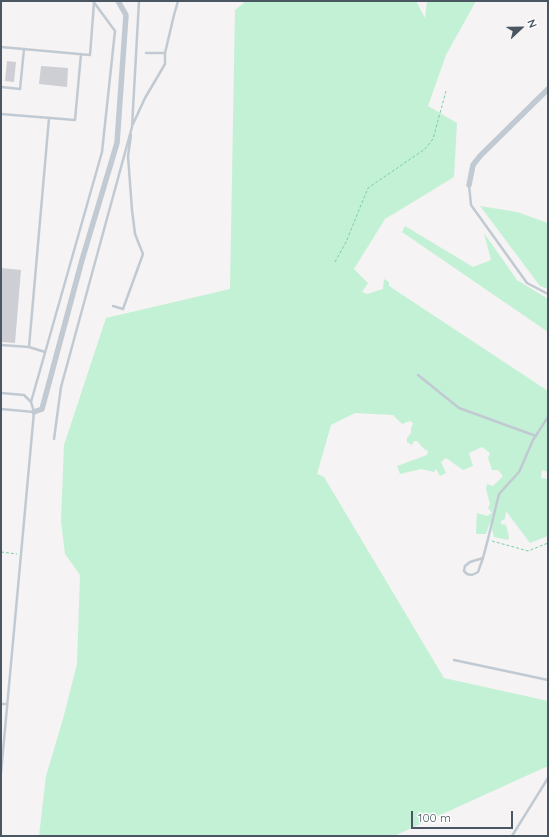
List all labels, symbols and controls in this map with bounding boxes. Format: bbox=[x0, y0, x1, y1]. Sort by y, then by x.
north arrow bbox=[501, 8, 541, 48]
text: N bbox=[524, 17, 540, 30]
scale bar bbox=[413, 803, 515, 829]
text: 100 m bbox=[418, 810, 451, 825]

